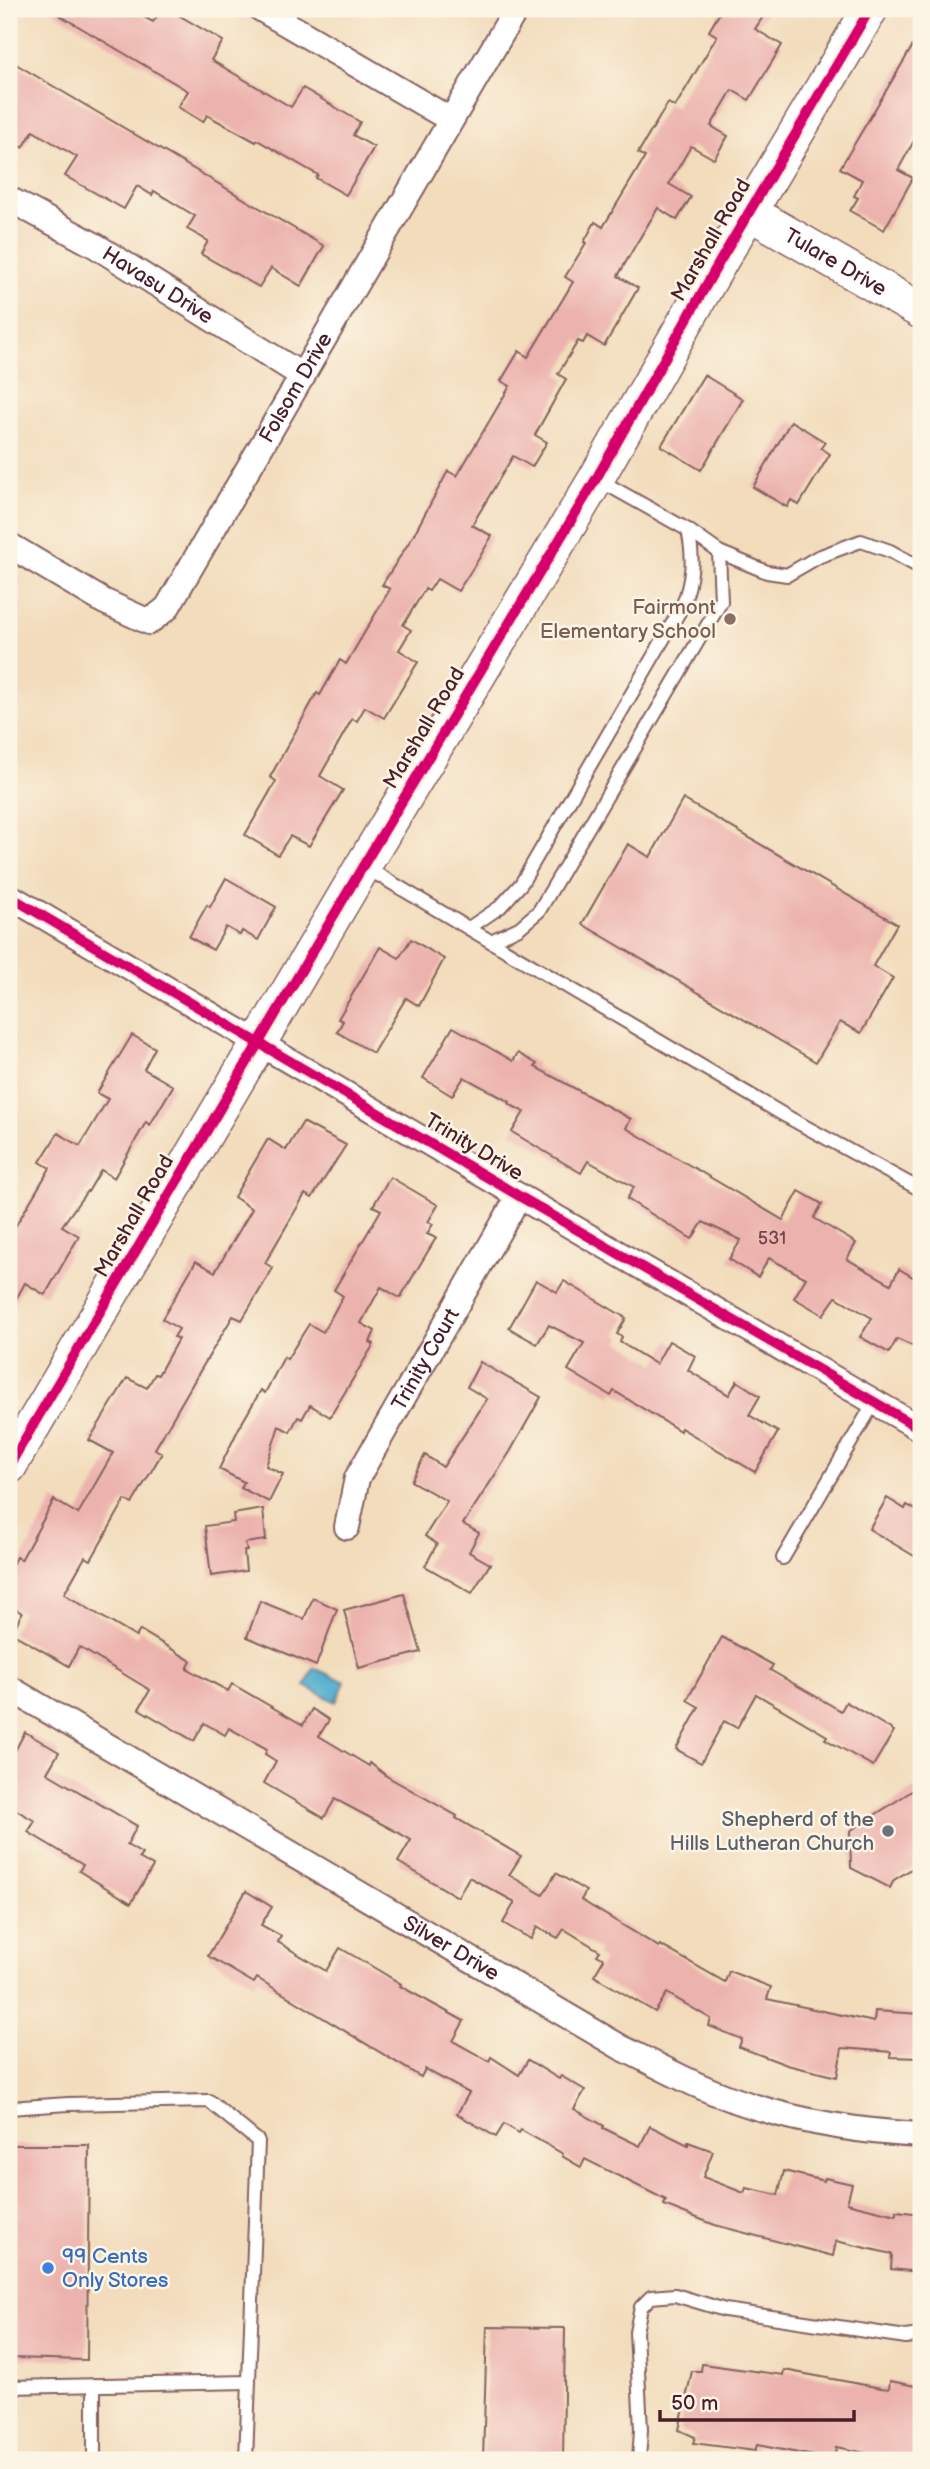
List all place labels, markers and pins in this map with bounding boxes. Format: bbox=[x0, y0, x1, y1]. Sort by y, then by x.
place label: Fairmont Elementary School bbox=[540, 595, 717, 644]
marker: Fairmont Elementary School bbox=[722, 611, 738, 627]
place label: Shepherd of the Hills Lutheran Church bbox=[669, 1807, 874, 1856]
marker: Shepherd of the Hills Lutheran Church bbox=[880, 1823, 896, 1839]
place label: 99 Cents Only Stores bbox=[62, 2244, 168, 2293]
marker: 99 Cents Only Stores bbox=[40, 2260, 56, 2276]

